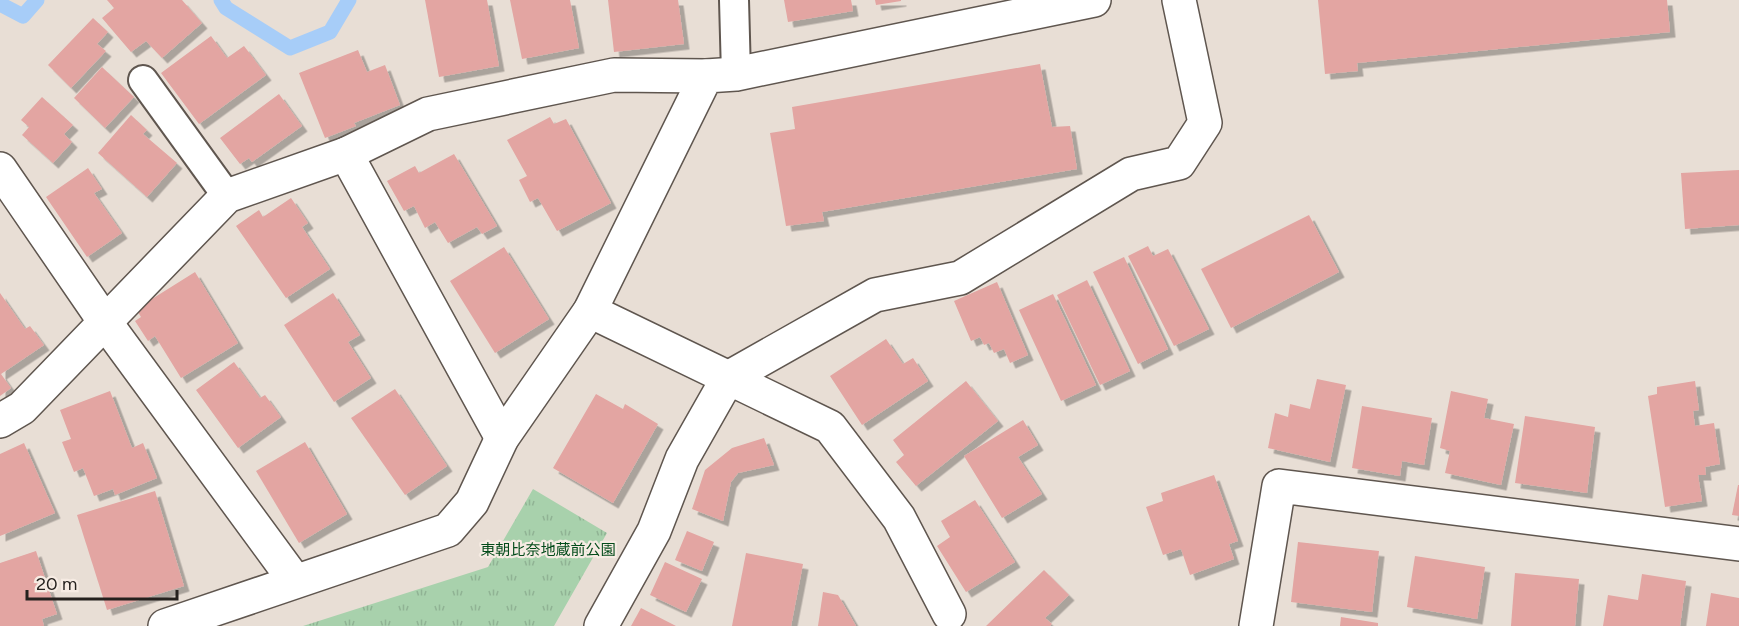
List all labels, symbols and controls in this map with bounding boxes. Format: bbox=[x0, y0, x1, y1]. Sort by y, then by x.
park label: 東朝比奈地蔵前公園 bbox=[480, 541, 616, 559]
scale bar bbox=[27, 563, 177, 601]
text: 20 m bbox=[36, 573, 77, 595]

